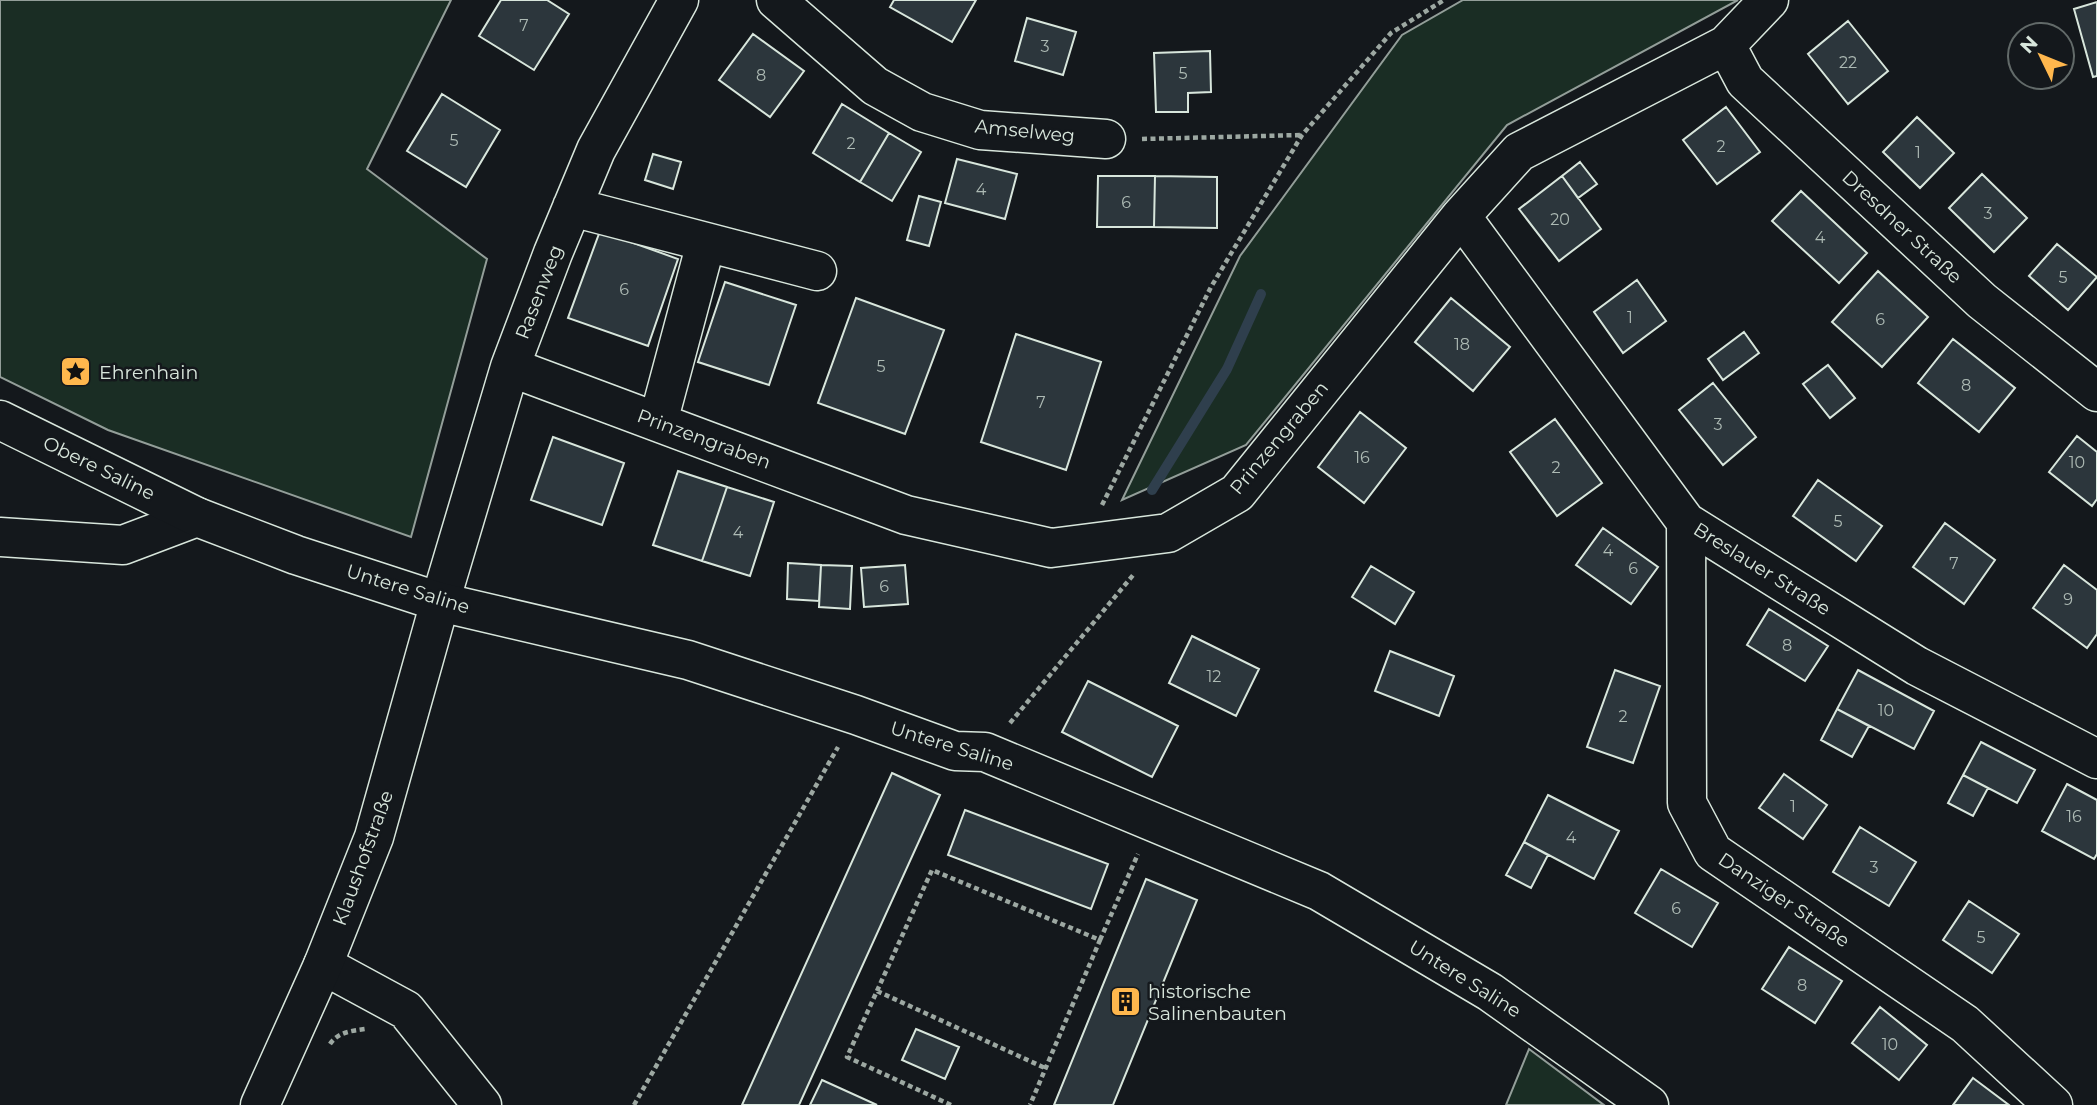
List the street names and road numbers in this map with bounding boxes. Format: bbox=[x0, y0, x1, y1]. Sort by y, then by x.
street label: Amselweg bbox=[974, 114, 1076, 148]
street label: Dresdner Straße bbox=[1837, 166, 1967, 288]
street label: Rasenweg bbox=[510, 242, 568, 342]
street label: Prinzengraben bbox=[1225, 377, 1333, 499]
street label: Prinzengraben bbox=[634, 404, 774, 474]
street label: Obere Saline bbox=[39, 431, 159, 505]
street label: Breslauer Straße bbox=[1689, 518, 1835, 620]
street label: Untere Saline bbox=[343, 559, 473, 619]
street label: Untere Saline bbox=[887, 716, 1017, 776]
street label: Klaushofstraße bbox=[328, 787, 398, 929]
street label: Danziger Straße bbox=[1714, 848, 1854, 952]
street label: Untere Saline bbox=[1405, 935, 1525, 1023]

